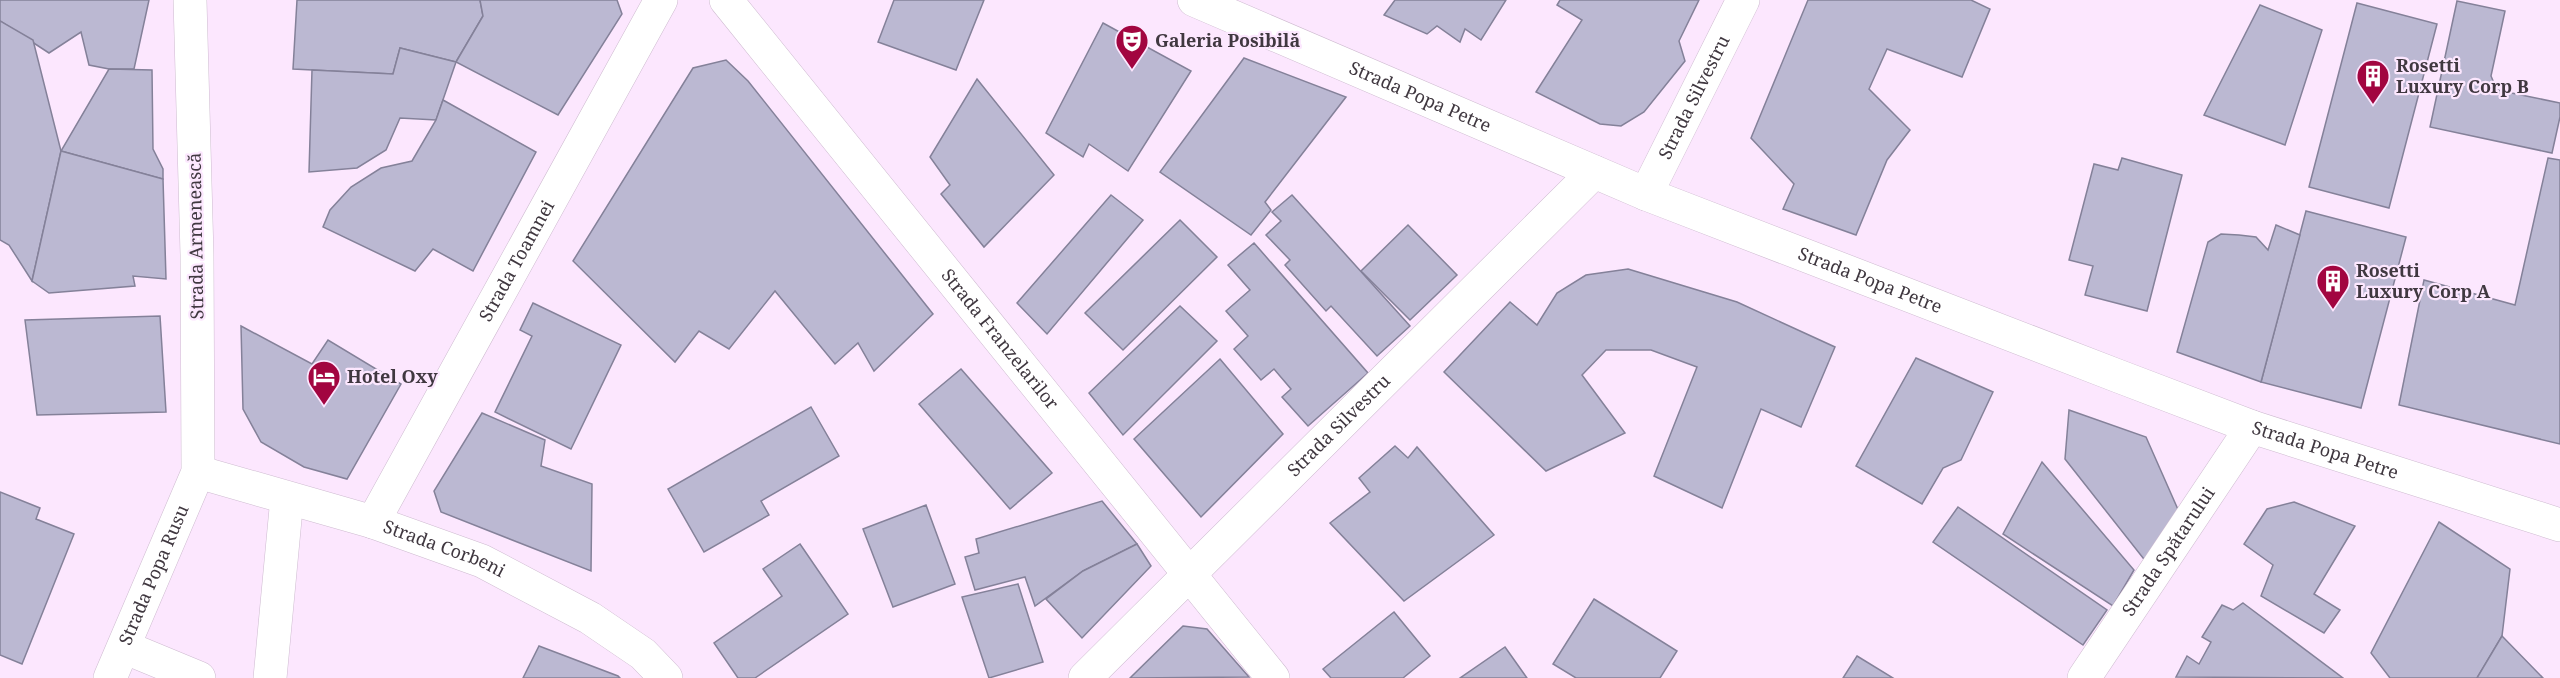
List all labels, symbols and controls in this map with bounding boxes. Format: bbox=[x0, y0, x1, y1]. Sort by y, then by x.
theatre icon: Galeria Posibilă bbox=[1114, 23, 1150, 70]
place label: Galeria Posibilă bbox=[1155, 28, 1300, 52]
street label: Strada Silvestru bbox=[1652, 30, 1735, 163]
place label: Rosetti Luxury Corp B bbox=[2396, 53, 2529, 98]
street label: Strada Popa Petre bbox=[1346, 55, 1495, 137]
building icon: Rosetti Luxury Corp B bbox=[2355, 58, 2391, 105]
street label: Strada Armenească bbox=[182, 153, 208, 319]
street label: Strada Toamnei bbox=[473, 195, 559, 326]
street label: Strada Popa Petre bbox=[1795, 241, 1946, 318]
place label: Rosetti Luxury Corp A bbox=[2356, 258, 2491, 303]
street label: Strada Franzelarilor bbox=[937, 263, 1065, 414]
building icon: Rosetti Luxury Corp A bbox=[2315, 263, 2351, 310]
hotel icon: Hotel Oxy bbox=[306, 359, 342, 406]
place label: Hotel Oxy bbox=[347, 364, 438, 388]
street label: Strada Silvestru bbox=[1282, 368, 1395, 481]
street label: Strada Popa Petre bbox=[2249, 415, 2402, 484]
street label: Strada Spătarului bbox=[2116, 482, 2220, 620]
street label: Strada Popa Rusu bbox=[113, 500, 194, 648]
street label: Strada Corbeni bbox=[380, 514, 510, 582]

